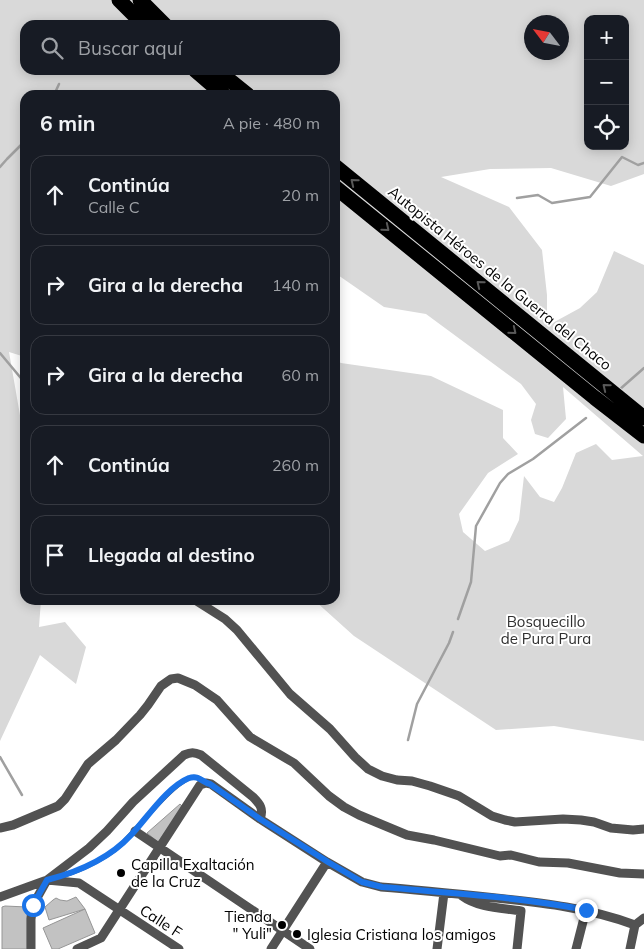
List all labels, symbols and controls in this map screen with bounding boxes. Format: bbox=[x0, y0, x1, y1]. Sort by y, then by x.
north arrow bbox=[524, 15, 569, 60]
map controls bbox=[584, 15, 629, 150]
button: + bbox=[584, 15, 629, 60]
search box bbox=[20, 20, 340, 75]
icon: search bbox=[38, 34, 66, 62]
text: Buscar aquí bbox=[78, 36, 182, 60]
button: − bbox=[584, 60, 629, 105]
button: locate bbox=[584, 105, 629, 150]
text: 6 min bbox=[40, 110, 95, 136]
text: A pie · 480 m bbox=[223, 113, 320, 133]
text: Continúa bbox=[88, 173, 170, 197]
one-way arrow bbox=[351, 178, 360, 187]
icon: ahead bbox=[41, 181, 69, 209]
street label: Autopista Héroes de la Guerra del Chaco bbox=[384, 182, 616, 374]
text: 20 m bbox=[282, 185, 319, 205]
text: Calle C bbox=[88, 197, 140, 217]
one-way arrow bbox=[381, 223, 390, 232]
icon: right bbox=[41, 271, 69, 299]
text: Gira a la derecha bbox=[88, 273, 243, 297]
text: 140 m bbox=[272, 275, 319, 295]
one-way arrow bbox=[477, 282, 486, 290]
one-way arrow bbox=[507, 325, 516, 334]
icon: right bbox=[41, 361, 69, 389]
text: Gira a la derecha bbox=[88, 363, 243, 387]
text: 60 m bbox=[282, 365, 319, 385]
one-way arrow bbox=[603, 385, 612, 393]
icon: ahead bbox=[41, 451, 69, 479]
text: Continúa bbox=[88, 453, 170, 477]
text: 260 m bbox=[272, 455, 319, 475]
icon: arrive bbox=[41, 541, 69, 569]
text: Llegada al destino bbox=[88, 543, 255, 567]
park label: Bosquecillo de Pura Pura bbox=[501, 612, 591, 648]
place label: Capilla Exaltación de la Cruz bbox=[131, 855, 255, 891]
marker: Capilla Exaltación de la Cruz bbox=[115, 867, 127, 879]
route start bbox=[22, 894, 45, 917]
route end bbox=[575, 899, 598, 922]
street label: Calle F bbox=[136, 900, 186, 942]
place label: Tienda " Yuli" bbox=[224, 907, 272, 943]
marker: Tienda " Yuli" bbox=[276, 919, 288, 931]
place label: Iglesia Cristiana los amigos bbox=[307, 925, 496, 944]
marker: Iglesia Cristiana los amigos bbox=[291, 928, 303, 940]

